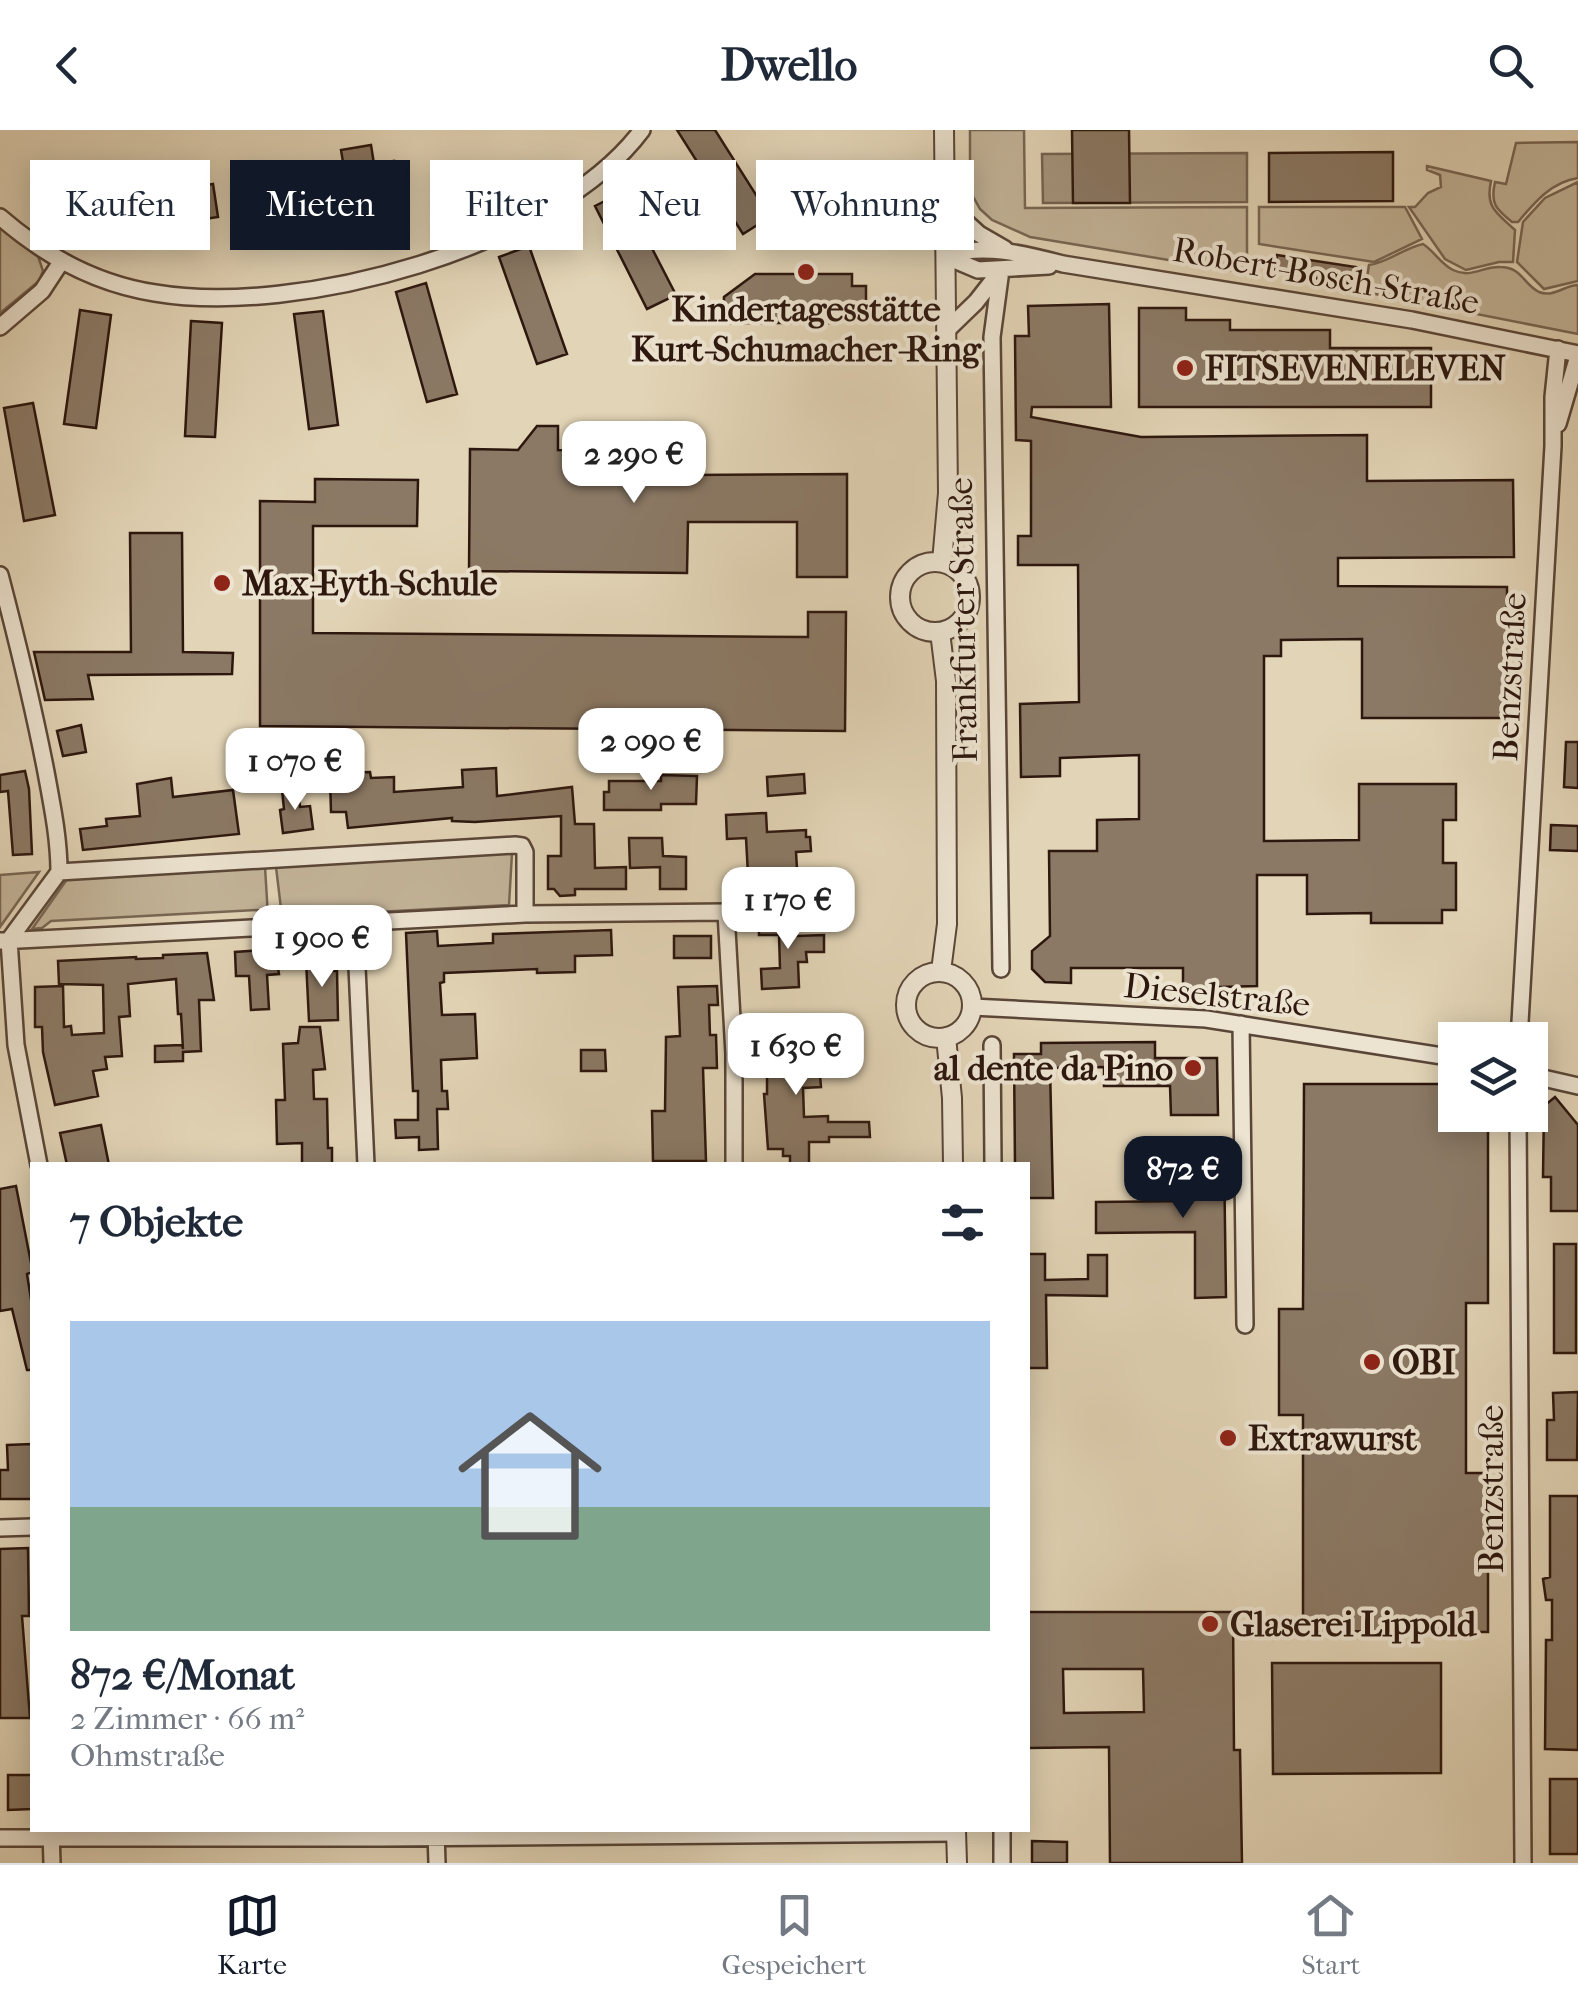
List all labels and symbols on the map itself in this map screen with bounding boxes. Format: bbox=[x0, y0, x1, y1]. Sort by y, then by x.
street label: Robert-Bosch-Straße bbox=[1170, 229, 1482, 323]
marker: Kindertagesstätte Kurt-Schumacher-Ring bbox=[795, 261, 817, 283]
place label: Kindertagesstätte Kurt-Schumacher-Ring bbox=[631, 289, 982, 370]
place label: FITSEVENELEVEN bbox=[1205, 348, 1506, 389]
marker: FITSEVENELEVEN bbox=[1174, 357, 1196, 379]
pin: 2 290 € bbox=[542, 421, 726, 506]
street label: Frankfurter Straße bbox=[940, 477, 986, 763]
place label: Max-Eyth-Schule bbox=[242, 563, 498, 604]
marker: Max-Eyth-Schule bbox=[211, 572, 233, 594]
street label: Benzstraße bbox=[1485, 592, 1535, 762]
pin: 2 090 € bbox=[559, 708, 743, 793]
pin: 1 070 € bbox=[203, 728, 387, 813]
pin: 1 170 € bbox=[696, 867, 880, 952]
pin: 1 900 € bbox=[230, 905, 414, 990]
street label: Dieselstraße bbox=[1122, 965, 1312, 1025]
pin: 1 630 € bbox=[704, 1013, 888, 1098]
place label: al dente da Pino bbox=[934, 1048, 1173, 1089]
marker: al dente da Pino bbox=[1182, 1057, 1204, 1079]
pin: 872 € bbox=[1113, 1136, 1253, 1221]
place label: OBI bbox=[1392, 1342, 1456, 1383]
marker: OBI bbox=[1361, 1351, 1383, 1373]
street label: Benzstraße bbox=[1471, 1405, 1512, 1573]
place label: Extrawurst bbox=[1248, 1418, 1417, 1459]
marker: Extrawurst bbox=[1217, 1427, 1239, 1449]
place label: Glaserei Lippold bbox=[1230, 1604, 1477, 1645]
marker: Glaserei Lippold bbox=[1199, 1613, 1221, 1635]

